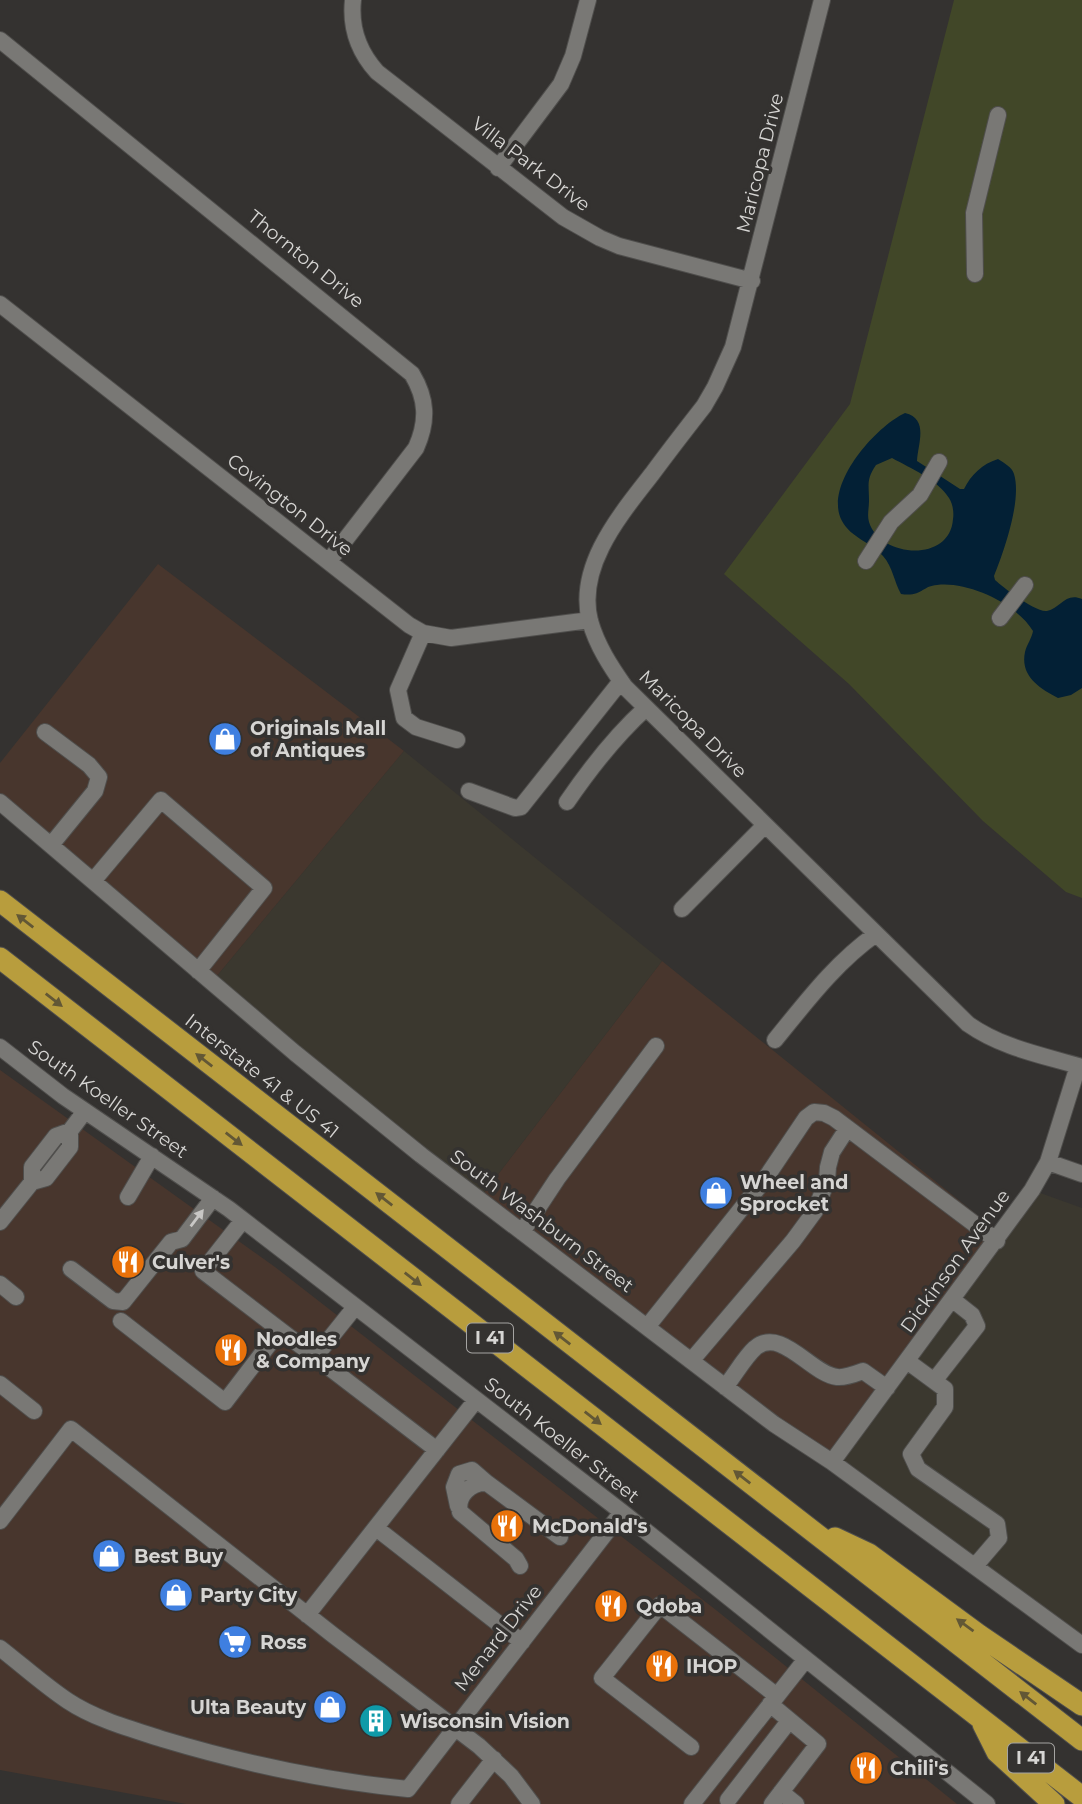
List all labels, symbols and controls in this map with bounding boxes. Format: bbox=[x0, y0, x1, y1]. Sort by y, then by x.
street label: Maricopa Drive bbox=[732, 91, 788, 235]
street label: Villa Park Drive bbox=[467, 112, 595, 216]
street label: Thornton Drive bbox=[243, 205, 369, 313]
street label: Covington Drive bbox=[223, 449, 357, 561]
street label: Maricopa Drive bbox=[634, 665, 752, 783]
place label: Originals Mall of Antiques bbox=[250, 717, 386, 762]
shop icon: Originals Mall of Antiques bbox=[206, 720, 244, 758]
one-way arrow bbox=[16, 913, 34, 928]
one-way arrow bbox=[45, 992, 63, 1006]
street label: Interstate 41 & US 41 bbox=[180, 1009, 344, 1143]
street label: South Koeller Street bbox=[24, 1035, 193, 1163]
one-way arrow bbox=[196, 1053, 214, 1068]
one-way arrow bbox=[224, 1132, 242, 1147]
street label: South Washburn Street bbox=[446, 1145, 638, 1298]
place label: Wheel and Sprocket bbox=[740, 1171, 848, 1216]
shop icon: Wheel and Sprocket bbox=[697, 1174, 735, 1212]
street label: Dickinson Avenue bbox=[895, 1185, 1015, 1337]
one-way arrow bbox=[376, 1192, 394, 1207]
one-way arrow bbox=[190, 1209, 204, 1227]
restaurant icon: Culver's bbox=[109, 1243, 147, 1281]
place label: Culver's bbox=[152, 1251, 230, 1274]
one-way arrow bbox=[404, 1271, 422, 1286]
road number: I 41 bbox=[467, 1324, 513, 1352]
place label: Noodles & Company bbox=[256, 1328, 371, 1373]
one-way arrow bbox=[554, 1330, 572, 1345]
restaurant icon: Noodles & Company bbox=[212, 1331, 250, 1369]
street label: South Koeller Street bbox=[480, 1372, 644, 1508]
one-way arrow bbox=[584, 1411, 602, 1426]
one-way arrow bbox=[733, 1471, 751, 1485]
restaurant icon: McDonald's bbox=[488, 1507, 526, 1545]
place label: McDonald's bbox=[532, 1515, 648, 1538]
shop icon: Best Buy bbox=[90, 1537, 128, 1575]
place label: Best Buy bbox=[134, 1545, 224, 1568]
shop icon: Party City bbox=[157, 1576, 195, 1614]
street label: Menard Drive bbox=[449, 1580, 547, 1696]
place label: Party City bbox=[200, 1584, 298, 1607]
restaurant icon: Qdoba bbox=[592, 1587, 630, 1625]
place label: Qdoba bbox=[636, 1595, 702, 1618]
one-way arrow bbox=[956, 1618, 974, 1632]
supermarket icon: Ross bbox=[216, 1623, 254, 1661]
place label: Ross bbox=[260, 1631, 307, 1654]
restaurant icon: IHOP bbox=[643, 1647, 681, 1685]
place label: IHOP bbox=[686, 1655, 738, 1678]
shop icon: Ulta Beauty bbox=[311, 1688, 349, 1726]
one-way arrow bbox=[1019, 1692, 1037, 1706]
place label: Ulta Beauty bbox=[190, 1696, 307, 1719]
building icon: Wisconsin Vision bbox=[357, 1702, 395, 1740]
place label: Wisconsin Vision bbox=[400, 1710, 570, 1733]
road number: I 41 bbox=[1008, 1744, 1054, 1772]
restaurant icon: Chili's bbox=[847, 1749, 885, 1787]
place label: Chili's bbox=[890, 1757, 949, 1780]

